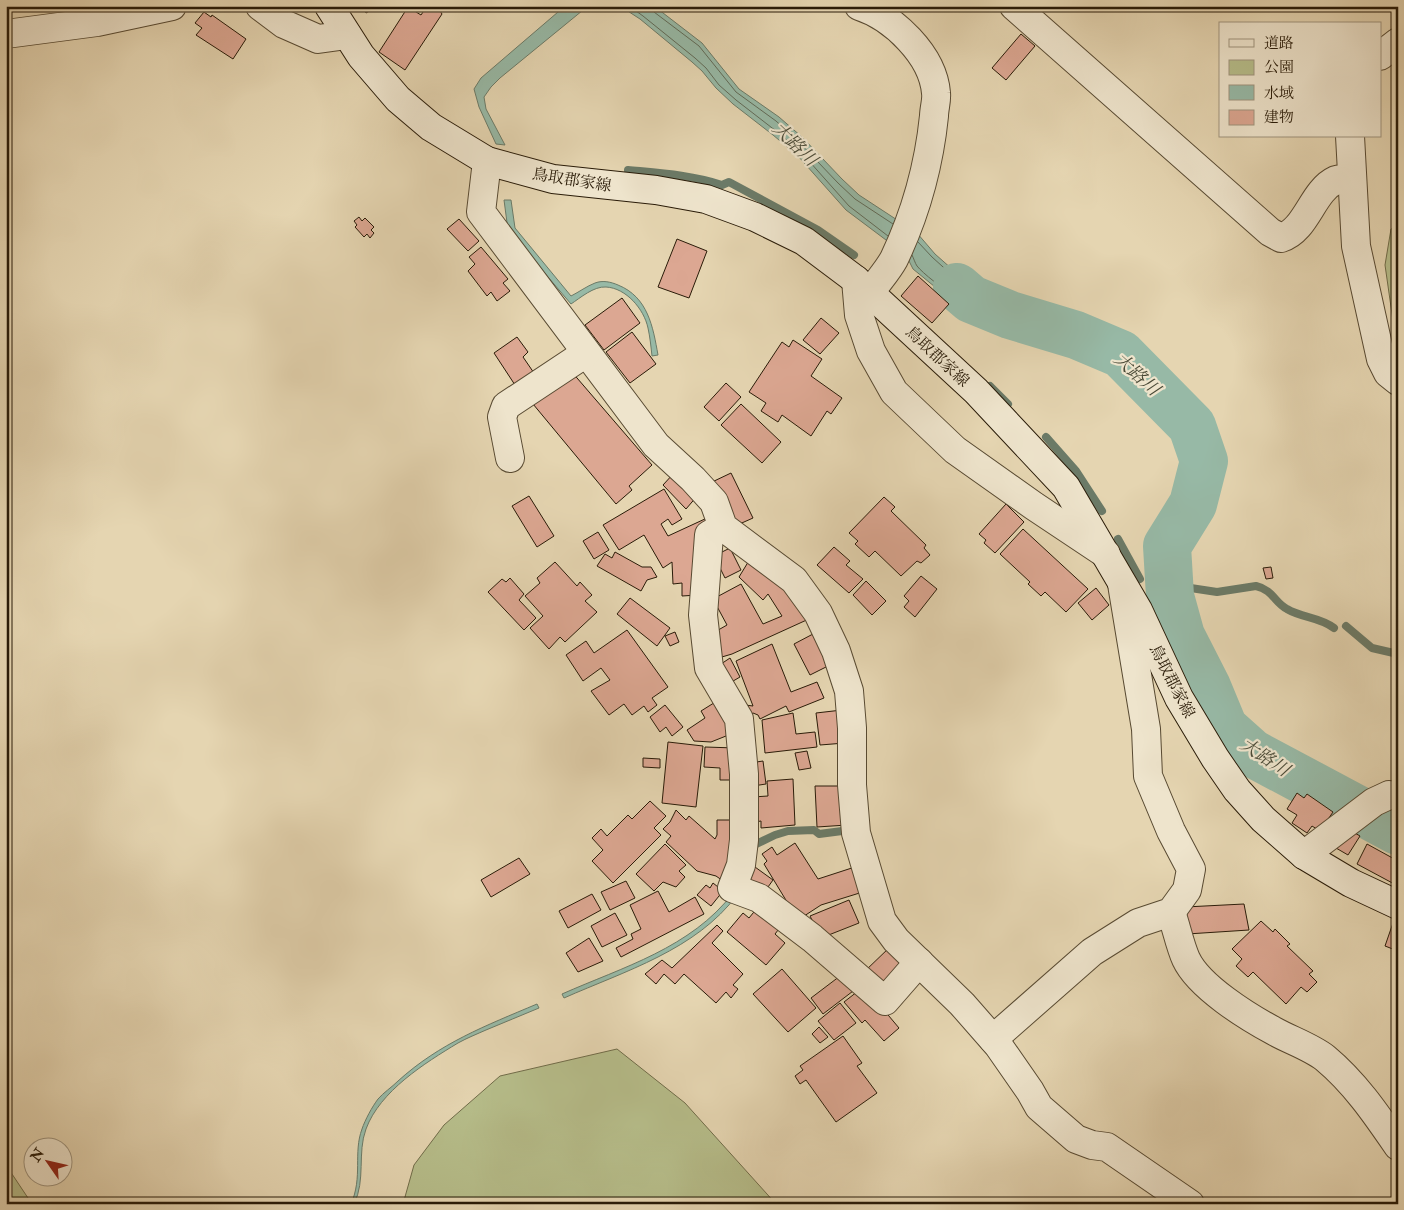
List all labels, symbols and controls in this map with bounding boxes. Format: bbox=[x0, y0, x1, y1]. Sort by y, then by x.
legend bbox=[1219, 22, 1382, 138]
text: 道路 bbox=[1264, 34, 1294, 53]
text: 公園 bbox=[1264, 58, 1294, 77]
text: 水域 bbox=[1264, 84, 1294, 103]
text: 建物 bbox=[1264, 108, 1294, 127]
water label: 大路川 bbox=[767, 117, 824, 173]
street label: 鳥取郡家線 bbox=[531, 164, 613, 196]
street label: 鳥取郡家線 bbox=[901, 322, 973, 391]
water label: 大路川 bbox=[1109, 348, 1166, 402]
street label: 鳥取郡家線 bbox=[1145, 641, 1199, 722]
water label: 大路川 bbox=[1236, 733, 1295, 783]
north arrow bbox=[22, 1138, 72, 1188]
text: N bbox=[27, 1145, 48, 1166]

